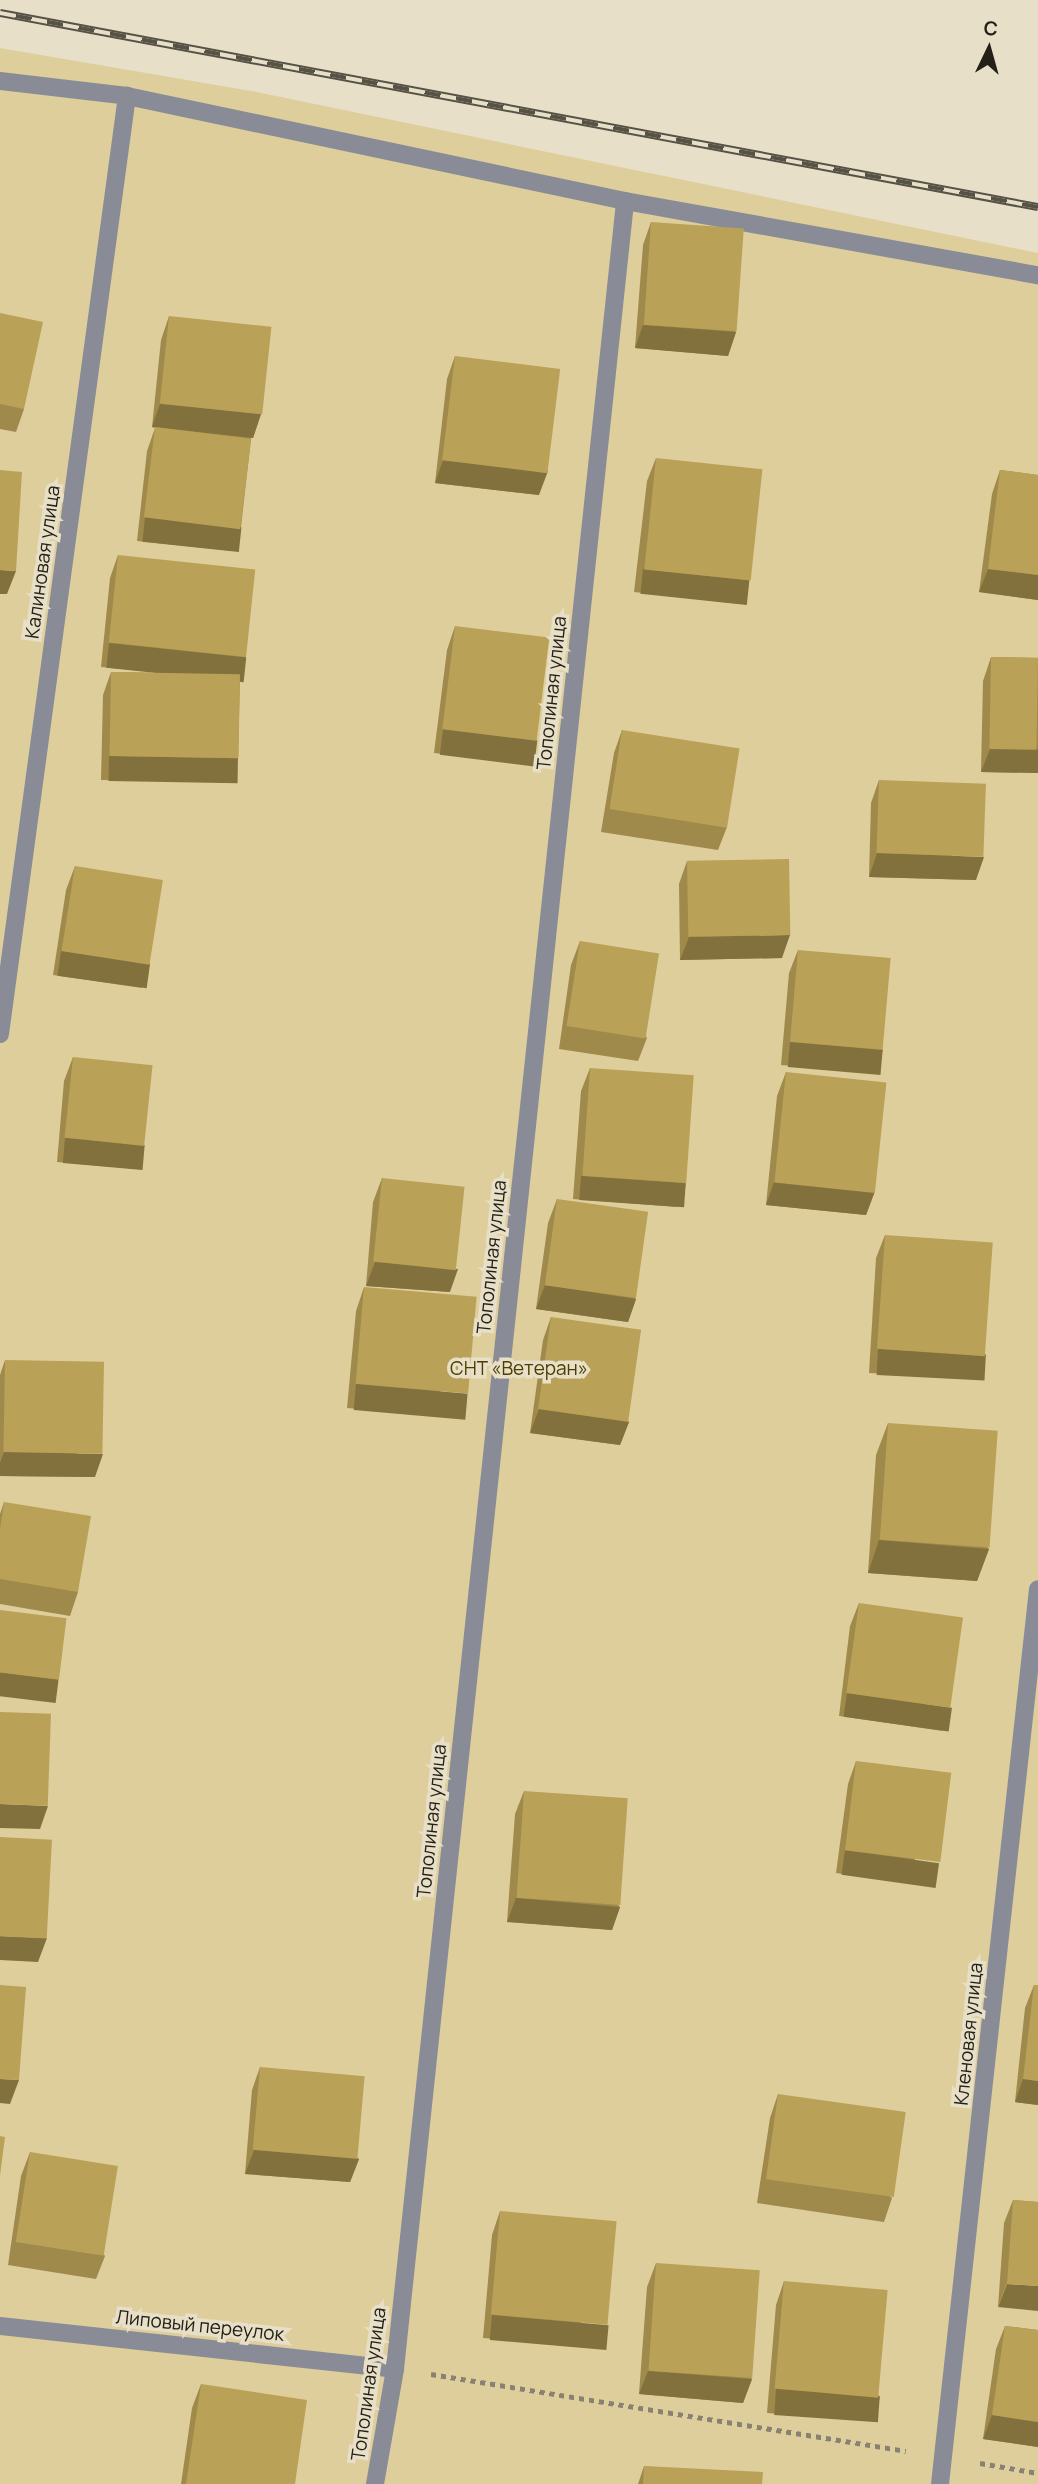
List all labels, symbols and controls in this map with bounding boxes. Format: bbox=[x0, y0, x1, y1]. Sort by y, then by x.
north arrow bbox=[954, 14, 1024, 84]
text: С bbox=[983, 15, 999, 42]
street label: Калиновая улица bbox=[21, 484, 65, 640]
street label: Тополиная улица bbox=[533, 615, 571, 771]
street label: Тополиная улица bbox=[473, 1179, 511, 1335]
park label: СНТ «Ветеран» bbox=[450, 1358, 588, 1380]
street label: Тополиная улица bbox=[413, 1743, 451, 1899]
street label: Кленовая улица bbox=[950, 1961, 988, 2107]
street label: Липовый переулок bbox=[115, 2306, 285, 2346]
street label: Тополиная улица bbox=[347, 2306, 391, 2462]

